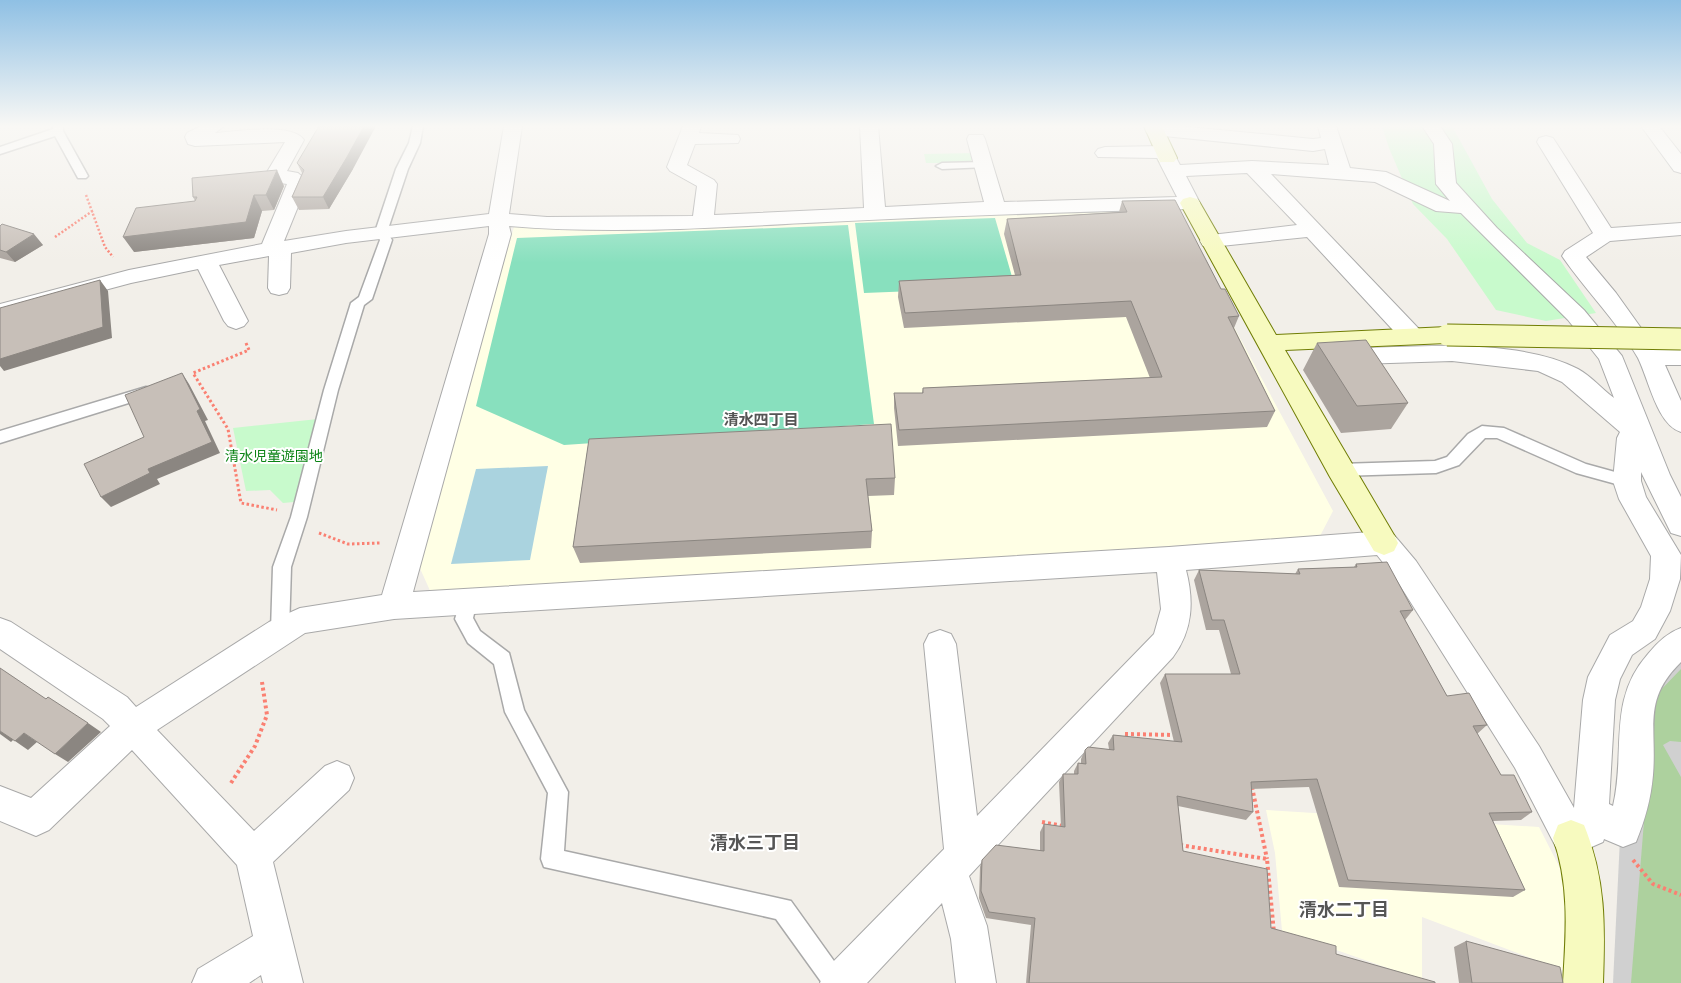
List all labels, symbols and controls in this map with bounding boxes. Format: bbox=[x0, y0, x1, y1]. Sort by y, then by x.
district label: 清水四丁目 bbox=[723, 410, 799, 429]
park label: 清水児童遊園地 bbox=[225, 447, 323, 465]
district label: 清水三丁目 bbox=[710, 831, 800, 854]
district label: 清水二丁目 bbox=[1299, 898, 1389, 921]

